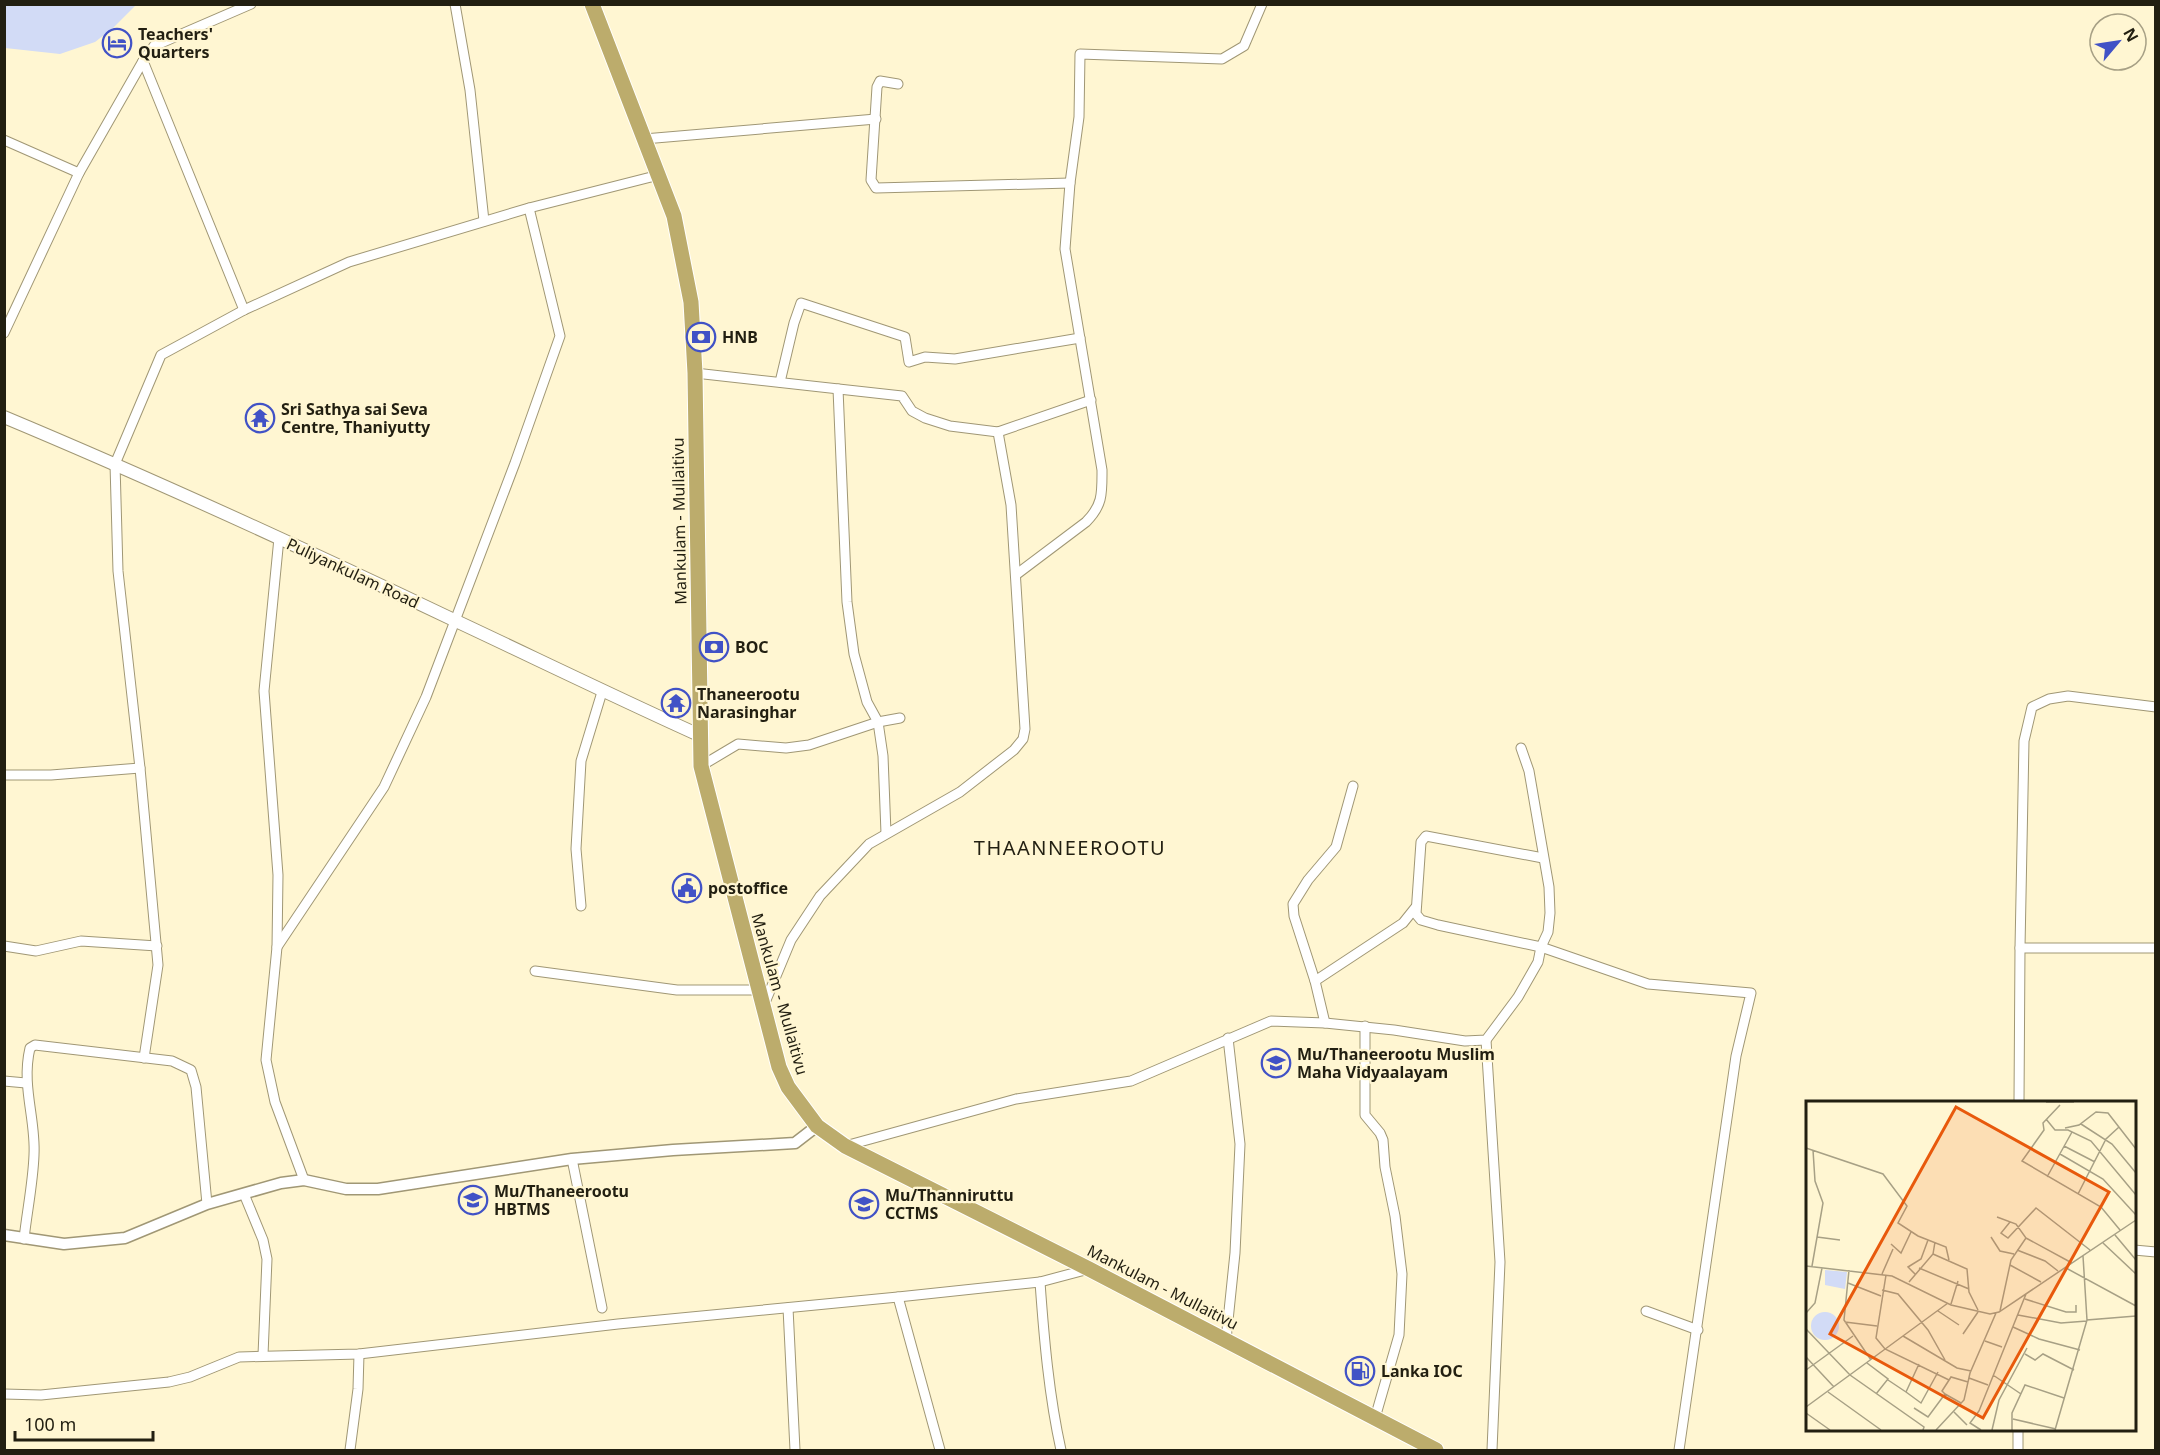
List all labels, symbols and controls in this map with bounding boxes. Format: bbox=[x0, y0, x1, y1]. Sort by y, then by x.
north arrow bbox=[2088, 12, 2148, 72]
place label: Teachers' Quarters bbox=[138, 23, 213, 63]
text: N bbox=[2118, 24, 2144, 46]
hotel icon: Teachers' Quarters bbox=[101, 27, 133, 59]
bank icon: HNB bbox=[685, 321, 717, 353]
place label: HNB bbox=[722, 326, 758, 348]
place label: Sri Sathya sai Seva Centre, Thaniyutty bbox=[281, 398, 431, 438]
temple icon: Sri Sathya sai Seva Centre, Thaniyutty bbox=[244, 402, 276, 434]
street label: Mankulam - Mullaitivu bbox=[667, 437, 691, 605]
street label: Puliyankulam Road bbox=[283, 533, 423, 613]
bank icon: BOC bbox=[698, 631, 730, 663]
place label: BOC bbox=[735, 636, 769, 658]
place label: Thaneerootu Narasinghar bbox=[697, 683, 800, 723]
temple icon: Thaneerootu Narasinghar bbox=[660, 687, 692, 719]
district label: THAANNEEROOTU bbox=[974, 834, 1166, 861]
public building icon: postoffice bbox=[671, 872, 703, 904]
place label: postoffice bbox=[708, 877, 788, 899]
street label: Mankulam - Mullaitivu bbox=[746, 911, 814, 1077]
place label: Mu/Thaneerootu Muslim Maha Vidyaalayam bbox=[1297, 1043, 1495, 1083]
school or university icon: Mu/Thaneerootu Muslim Maha Vidyaalayam bbox=[1260, 1047, 1292, 1079]
inset map bbox=[1806, 1101, 2136, 1431]
place label: Mu/Thaneerootu HBTMS bbox=[494, 1180, 629, 1220]
school or university icon: Mu/Thaneerootu HBTMS bbox=[457, 1184, 489, 1216]
place label: Mu/Thanniruttu CCTMS bbox=[885, 1184, 1014, 1224]
school or university icon: Mu/Thanniruttu CCTMS bbox=[848, 1188, 880, 1220]
street label: Mankulam - Mullaitivu bbox=[1084, 1239, 1242, 1335]
fuel station icon: Lanka IOC bbox=[1344, 1355, 1376, 1387]
place label: Lanka IOC bbox=[1381, 1360, 1463, 1382]
scale bar bbox=[15, 1404, 153, 1442]
text: 100 m bbox=[24, 1412, 76, 1436]

